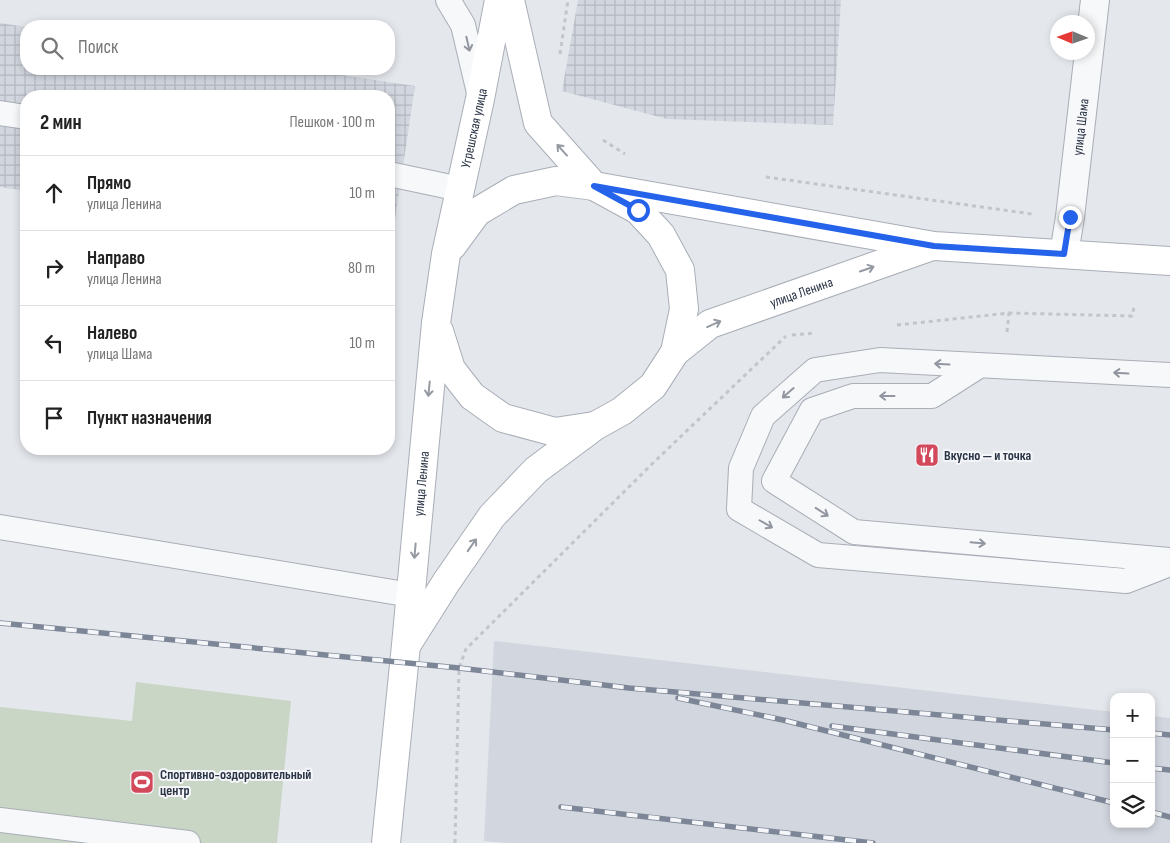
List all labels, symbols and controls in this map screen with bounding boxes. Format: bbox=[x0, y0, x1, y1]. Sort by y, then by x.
north arrow bbox=[1050, 15, 1095, 60]
search box bbox=[20, 20, 395, 75]
icon: search bbox=[38, 34, 66, 62]
one-way arrow bbox=[464, 35, 473, 51]
text: Поиск bbox=[78, 36, 118, 59]
street label: Угрешская улица bbox=[457, 87, 491, 170]
street label: улица Шама bbox=[1069, 98, 1093, 157]
text: 2 мин bbox=[40, 110, 82, 135]
text: Пешком · 100 m bbox=[289, 113, 375, 132]
one-way arrow bbox=[556, 143, 567, 156]
text: Прямо bbox=[87, 172, 131, 195]
icon: ahead bbox=[40, 179, 68, 207]
text: 10 m bbox=[349, 184, 375, 203]
text: улица Ленина bbox=[87, 195, 162, 214]
route start bbox=[627, 199, 650, 222]
route end bbox=[1059, 206, 1082, 229]
text: Направо bbox=[87, 247, 145, 270]
icon: right bbox=[40, 254, 68, 282]
text: 80 m bbox=[348, 259, 375, 278]
one-way arrow bbox=[859, 264, 875, 273]
text: улица Ленина bbox=[87, 270, 162, 289]
street label: улица Ленина bbox=[768, 274, 835, 311]
one-way arrow bbox=[706, 318, 721, 328]
text: Налево bbox=[87, 322, 137, 345]
icon: left bbox=[40, 329, 68, 357]
text: 10 m bbox=[349, 334, 375, 353]
text: улица Шама bbox=[87, 345, 152, 364]
one-way arrow bbox=[934, 359, 950, 368]
one-way arrow bbox=[1114, 368, 1130, 377]
one-way arrow bbox=[424, 381, 434, 397]
one-way arrow bbox=[782, 388, 795, 399]
one-way arrow bbox=[879, 391, 895, 401]
icon: arrive bbox=[40, 404, 68, 432]
text: Пункт назначения bbox=[87, 407, 212, 430]
restaurant icon: Вкусно — и точка bbox=[914, 442, 940, 468]
place label: Вкусно — и точка bbox=[944, 447, 1032, 464]
street label: улица Ленина bbox=[410, 450, 433, 517]
one-way arrow bbox=[815, 508, 829, 518]
one-way arrow bbox=[759, 520, 773, 530]
one-way arrow bbox=[970, 538, 986, 548]
one-way arrow bbox=[467, 539, 477, 553]
one-way arrow bbox=[410, 542, 420, 558]
map controls bbox=[1110, 693, 1155, 828]
button: + bbox=[1110, 693, 1155, 738]
button: − bbox=[1110, 738, 1155, 783]
place label: Спортивно-оздоровительный центр bbox=[160, 766, 312, 799]
sports icon: Спортивно-оздоровительный центр bbox=[129, 769, 155, 795]
button: layers bbox=[1110, 783, 1155, 828]

